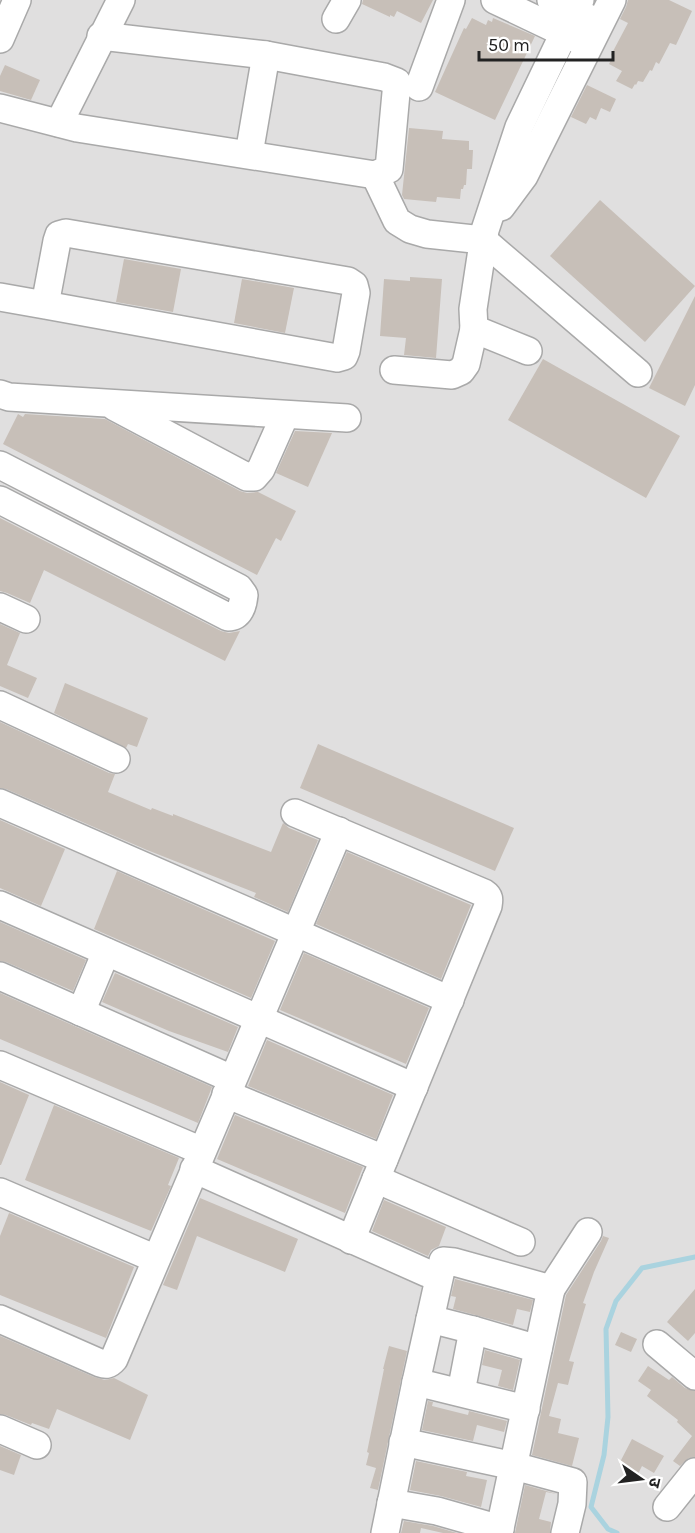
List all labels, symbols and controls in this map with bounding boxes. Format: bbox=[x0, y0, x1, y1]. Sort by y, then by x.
scale bar bbox=[479, 24, 612, 62]
text: 50 m bbox=[488, 34, 530, 56]
north arrow bbox=[611, 1449, 671, 1509]
text: उ bbox=[645, 1476, 665, 1490]

